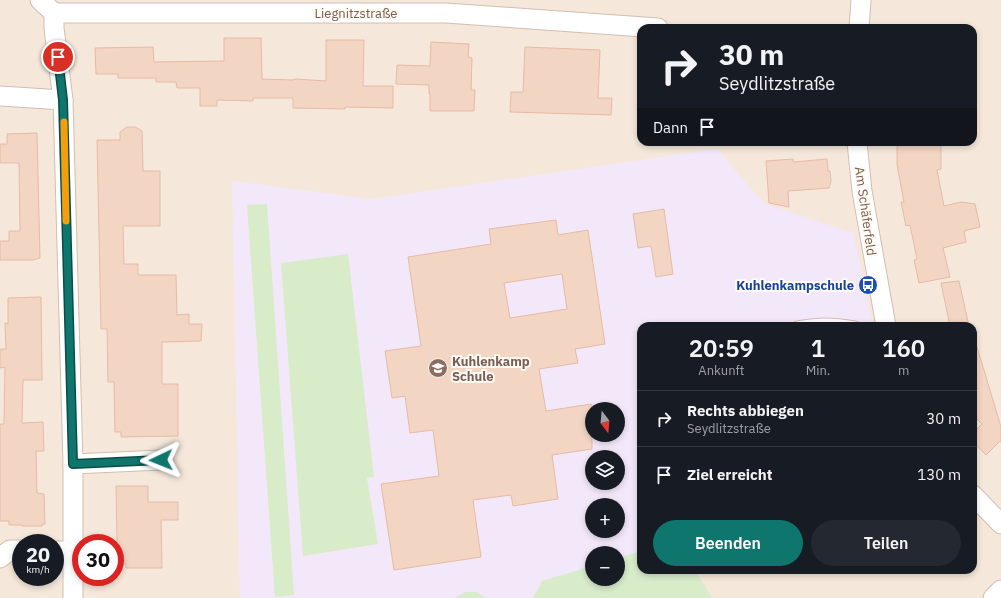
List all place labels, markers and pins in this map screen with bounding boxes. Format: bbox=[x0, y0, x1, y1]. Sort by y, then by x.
pin bbox=[41, 40, 75, 74]
bus stop icon: Kuhlenkampschule bbox=[857, 274, 879, 296]
place label: Kuhlenkampschule bbox=[736, 277, 854, 294]
place label: Kuhlenkamp Schule bbox=[452, 353, 530, 385]
school or university icon: Kuhlenkamp Schule bbox=[427, 357, 449, 379]

